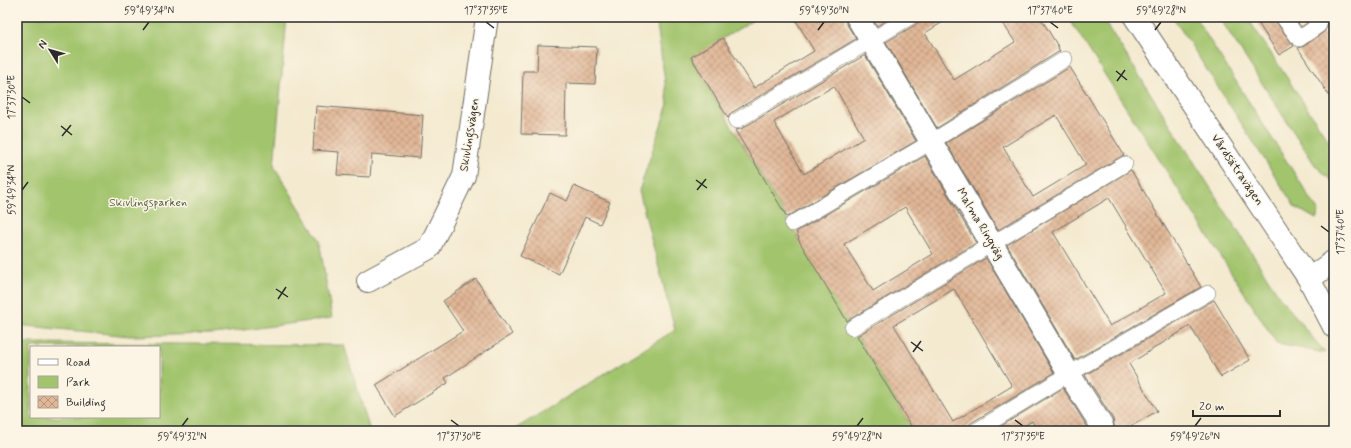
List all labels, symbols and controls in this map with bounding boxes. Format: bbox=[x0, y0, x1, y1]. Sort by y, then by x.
text: 59°49'34"N bbox=[124, 4, 174, 18]
text: 17°37'35"E bbox=[464, 4, 508, 18]
text: 59°49'30"N bbox=[799, 4, 849, 18]
text: 17°37'40"E bbox=[1027, 4, 1073, 18]
text: 59°49'28"N bbox=[1136, 4, 1186, 18]
north arrow bbox=[30, 30, 70, 70]
text: N bbox=[35, 37, 51, 52]
text: 17°37'30"E bbox=[5, 75, 19, 119]
street label: Skivlingsvägen bbox=[456, 97, 485, 173]
street label: Vårdsätravägen bbox=[1207, 131, 1267, 209]
text: 59°49'34"N bbox=[5, 165, 19, 215]
street label: Malma Ringväg bbox=[952, 185, 1008, 263]
park label: Skivlingsparken bbox=[109, 195, 187, 212]
text: 17°37'40"E bbox=[1334, 209, 1348, 255]
legend bbox=[30, 346, 160, 418]
text: Road bbox=[66, 355, 90, 371]
text: Park bbox=[66, 375, 90, 391]
scale bar bbox=[1193, 392, 1280, 418]
text: Building bbox=[66, 395, 106, 412]
text: 20 m bbox=[1199, 399, 1225, 415]
text: 59°49'32"N bbox=[157, 430, 207, 444]
text: 17°37'30"E bbox=[437, 430, 481, 444]
text: 59°49'28"N bbox=[832, 430, 882, 444]
text: 17°37'35"E bbox=[1001, 430, 1045, 444]
text: 59°49'26"N bbox=[1170, 430, 1220, 444]

